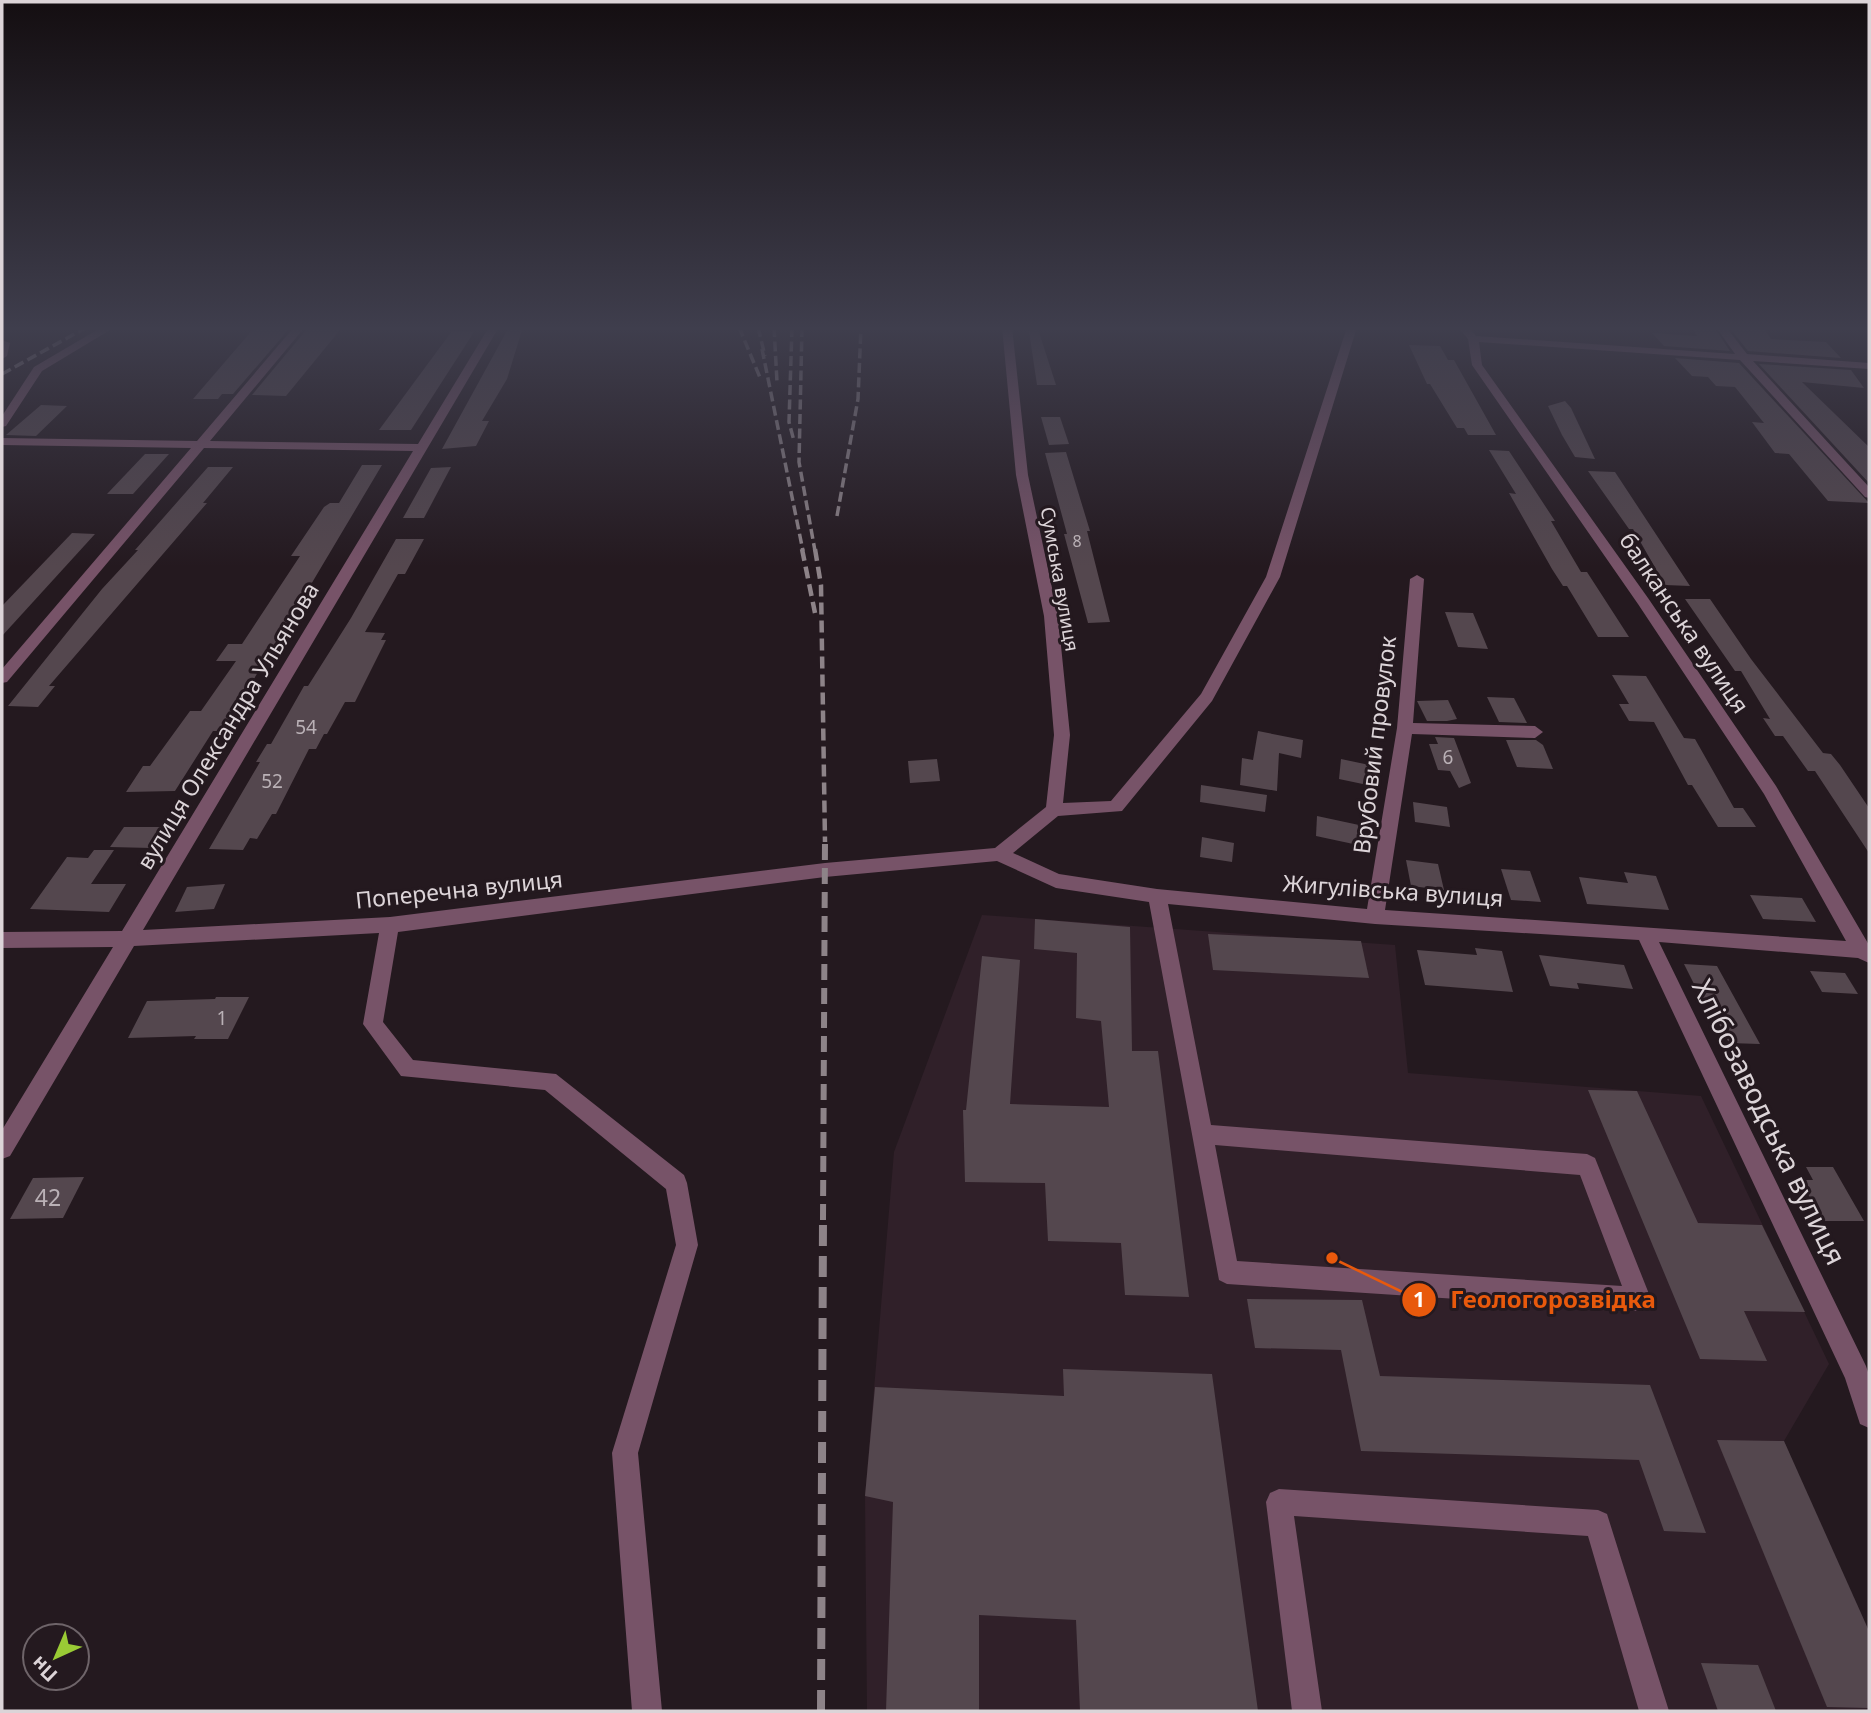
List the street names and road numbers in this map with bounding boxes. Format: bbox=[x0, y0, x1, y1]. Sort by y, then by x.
street label: Сумська вулиця bbox=[1035, 505, 1085, 653]
street label: балканська вулиця bbox=[1612, 526, 1757, 719]
street label: вулиця Олександра Ульянова bbox=[128, 576, 326, 875]
street label: Врубовий провулок bbox=[1345, 633, 1403, 856]
street label: Поперечна вулиця bbox=[354, 862, 564, 916]
street label: Жигулівська вулиця bbox=[1282, 866, 1504, 914]
street label: Хлібозаводська вулиця bbox=[1684, 972, 1856, 1271]

